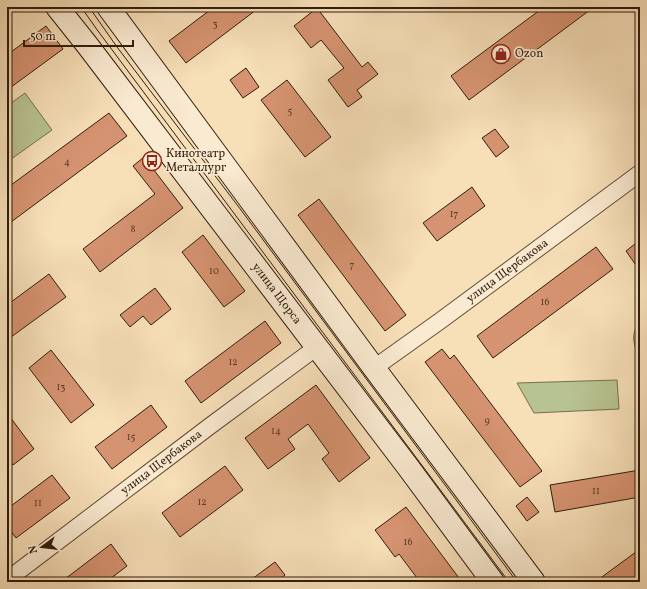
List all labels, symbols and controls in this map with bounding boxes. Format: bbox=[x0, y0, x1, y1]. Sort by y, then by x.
house number: 3 bbox=[212, 17, 218, 31]
scale bar bbox=[24, 22, 133, 48]
text: 50 m bbox=[30, 29, 56, 45]
shop icon: Ozon bbox=[490, 43, 512, 65]
place label: Ozon bbox=[515, 46, 543, 62]
house number: 5 bbox=[288, 104, 293, 118]
place label: Кинотеатр Металлург bbox=[166, 146, 227, 176]
bus stop icon: Кинотеатр Металлург bbox=[141, 150, 163, 172]
house number: 4 bbox=[64, 155, 70, 169]
house number: 17 bbox=[450, 207, 459, 221]
house number: 8 bbox=[130, 222, 136, 236]
street label: улица Щербакова bbox=[463, 235, 552, 307]
house number: 7 bbox=[350, 258, 355, 272]
street label: улица Щорса bbox=[248, 260, 305, 328]
house number: 10 bbox=[209, 264, 219, 278]
house number: 16 bbox=[541, 295, 549, 309]
house number: 12 bbox=[228, 355, 238, 369]
house number: 13 bbox=[56, 380, 66, 394]
house number: 9 bbox=[484, 414, 490, 428]
house number: 14 bbox=[271, 424, 281, 438]
street label: улица Щербакова bbox=[118, 427, 206, 499]
house number: 15 bbox=[127, 430, 136, 444]
house number: 11 bbox=[592, 484, 600, 498]
house number: 12 bbox=[197, 495, 207, 509]
house number: 11 bbox=[34, 496, 42, 510]
north arrow bbox=[22, 527, 62, 567]
house number: 16 bbox=[404, 535, 412, 549]
text: N bbox=[26, 543, 42, 555]

